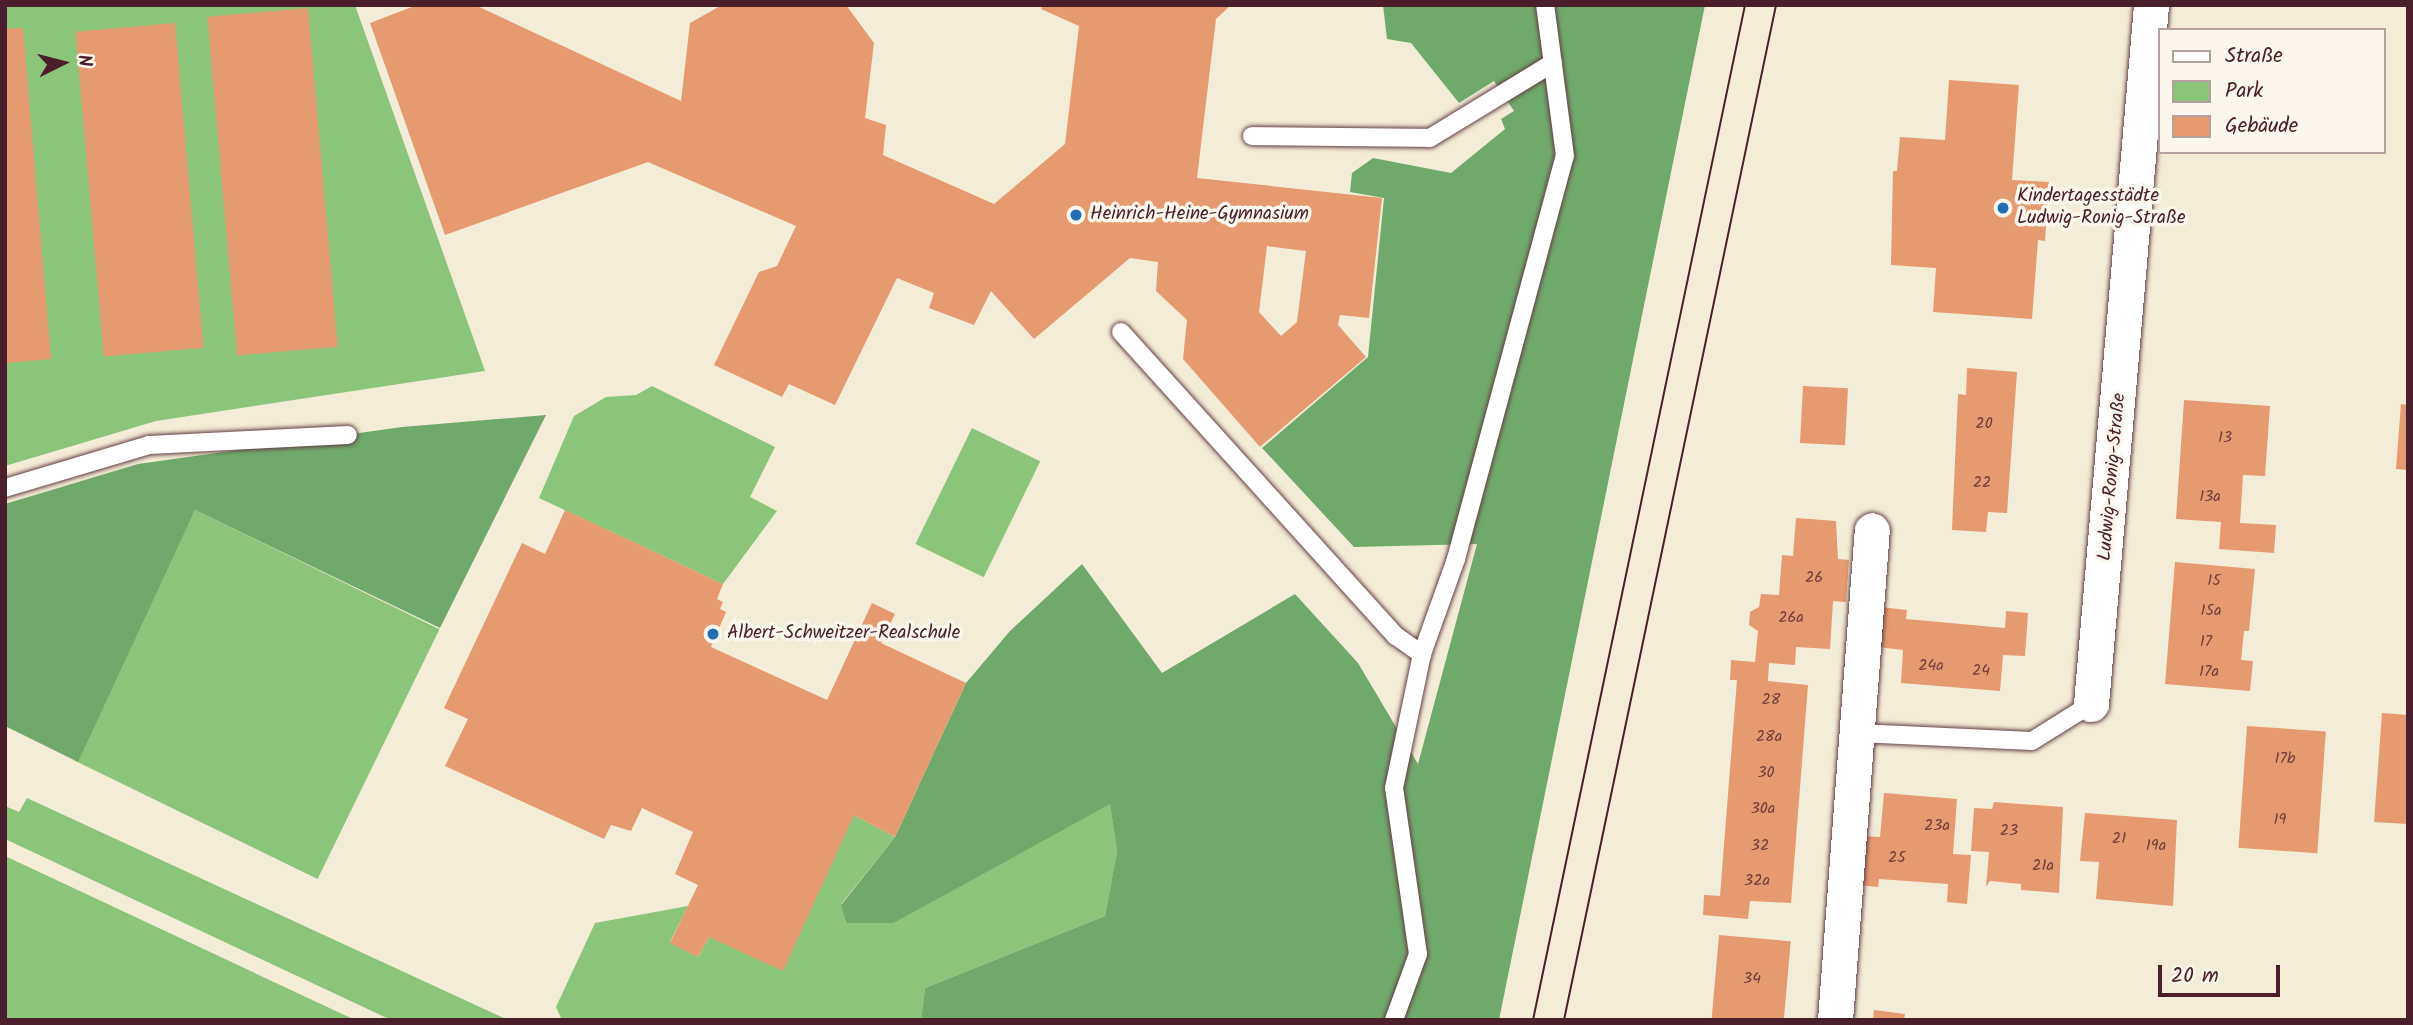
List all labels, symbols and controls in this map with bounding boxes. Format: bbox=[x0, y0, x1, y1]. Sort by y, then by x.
north arrow bbox=[28, 28, 98, 98]
legend bbox=[2158, 28, 2385, 154]
text: Straße bbox=[2225, 40, 2283, 73]
text: N bbox=[68, 53, 99, 68]
text: Park bbox=[2225, 75, 2263, 108]
text: Gebäude bbox=[2225, 110, 2298, 143]
place label: Kindertagesstädte Ludwig-Ronig-Straße bbox=[2017, 186, 2185, 230]
marker: Kindertagesstädte Ludwig-Ronig-Straße bbox=[1995, 200, 2011, 216]
place label: Heinrich-Heine-Gymnasium bbox=[1090, 204, 1309, 226]
marker: Heinrich-Heine-Gymnasium bbox=[1068, 207, 1084, 223]
street label: Ludwig-Ronig-Straße bbox=[2094, 392, 2132, 562]
house number: 20 bbox=[1975, 414, 1993, 434]
house number: 13 bbox=[2218, 428, 2232, 448]
house number: 22 bbox=[1973, 473, 1991, 493]
house number: 13a bbox=[2199, 487, 2221, 507]
house number: 26 bbox=[1805, 568, 1823, 588]
house number: 15 bbox=[2207, 571, 2221, 591]
house number: 15a bbox=[2200, 601, 2222, 621]
house number: 26a bbox=[1778, 608, 1804, 628]
place label: Albert-Schweitzer-Realschule bbox=[727, 623, 960, 645]
marker: Albert-Schweitzer-Realschule bbox=[705, 626, 721, 642]
house number: 17 bbox=[2200, 632, 2212, 652]
house number: 24a bbox=[1918, 656, 1944, 676]
house number: 24 bbox=[1972, 661, 1990, 681]
house number: 17a bbox=[2199, 662, 2219, 682]
house number: 28 bbox=[1762, 690, 1780, 710]
house number: 28a bbox=[1756, 727, 1782, 747]
house number: 17b bbox=[2275, 749, 2295, 769]
house number: 30 bbox=[1757, 763, 1775, 783]
house number: 30a bbox=[1751, 799, 1775, 819]
house number: 19 bbox=[2274, 810, 2286, 830]
house number: 23a bbox=[1924, 816, 1950, 836]
house number: 23 bbox=[2000, 821, 2018, 841]
house number: 21 bbox=[2112, 829, 2126, 849]
house number: 32 bbox=[1751, 836, 1769, 856]
house number: 19a bbox=[2146, 836, 2166, 856]
house number: 25 bbox=[1888, 848, 1906, 868]
house number: 21a bbox=[2032, 856, 2054, 876]
house number: 32a bbox=[1744, 871, 1770, 891]
scale bar bbox=[2161, 951, 2284, 995]
text: 20 m bbox=[2171, 960, 2219, 993]
house number: 34 bbox=[1743, 969, 1761, 989]

